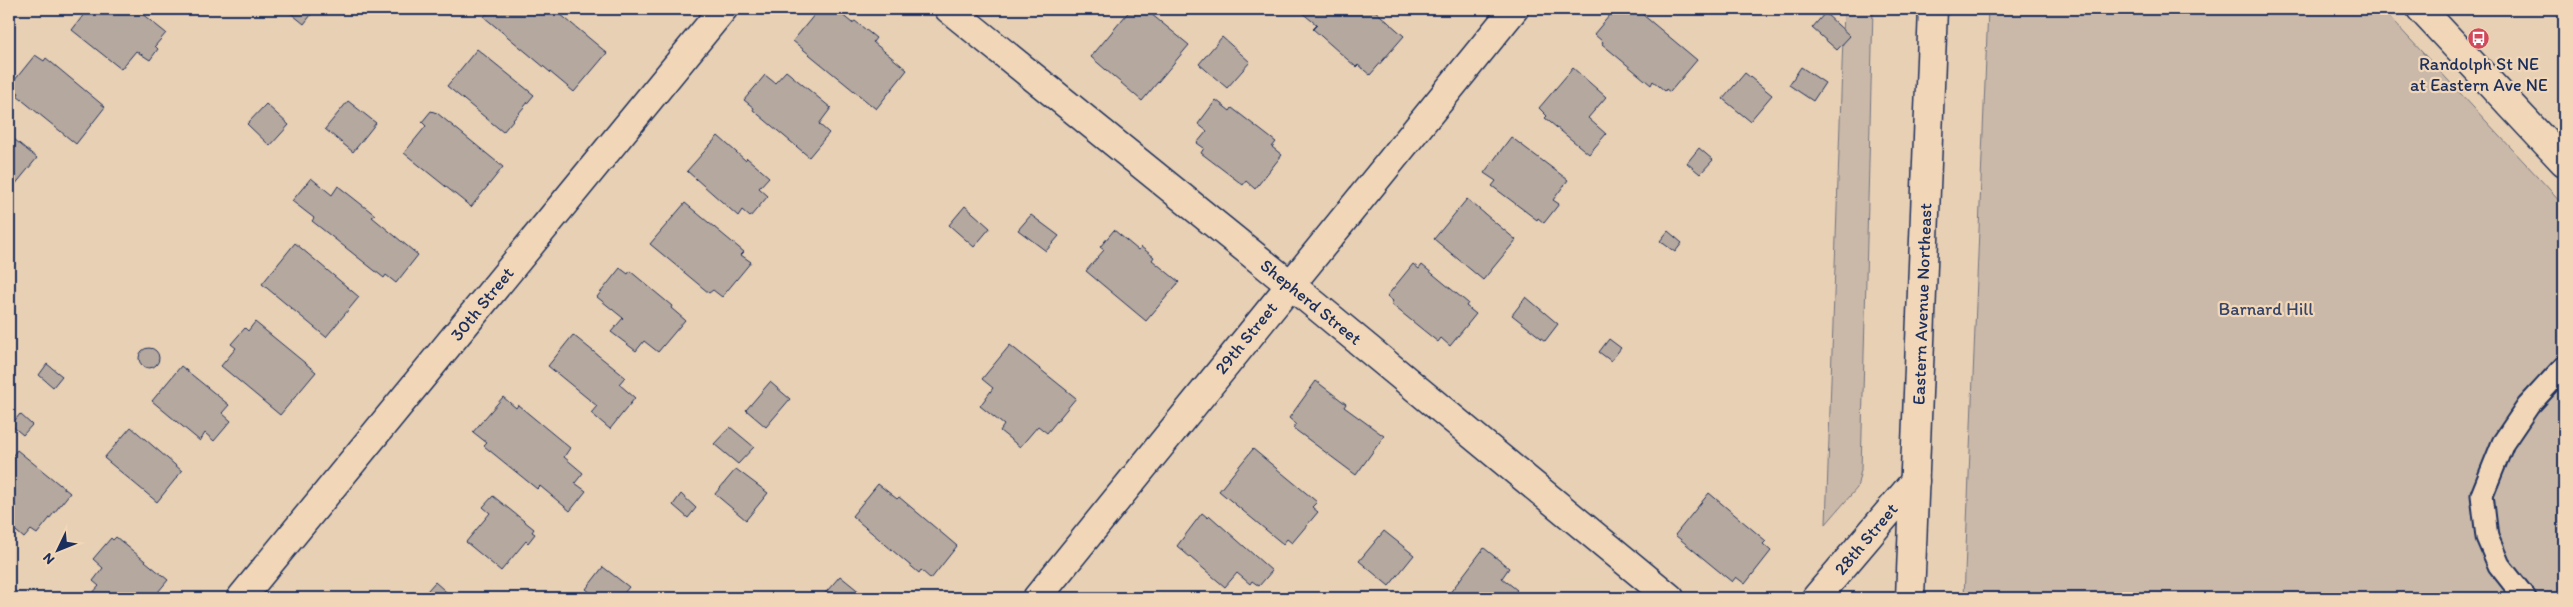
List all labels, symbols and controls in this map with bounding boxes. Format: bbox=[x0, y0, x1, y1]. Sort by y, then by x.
bus stop icon: Randolph St NE at Eastern Ave NE bbox=[2467, 27, 2491, 51]
place label: Randolph St NE at Eastern Ave NE bbox=[2410, 53, 2548, 96]
street label: Eastern Avenue Northeast bbox=[1907, 202, 1937, 405]
street label: Shepherd Street bbox=[1256, 254, 1366, 350]
street label: 30th Street bbox=[446, 262, 519, 345]
street label: 29th Street bbox=[1210, 297, 1282, 379]
park label: Barnard Hill bbox=[2219, 298, 2313, 320]
street label: 28th Street bbox=[1830, 498, 1903, 579]
north arrow bbox=[32, 524, 82, 574]
text: N bbox=[39, 549, 58, 568]

